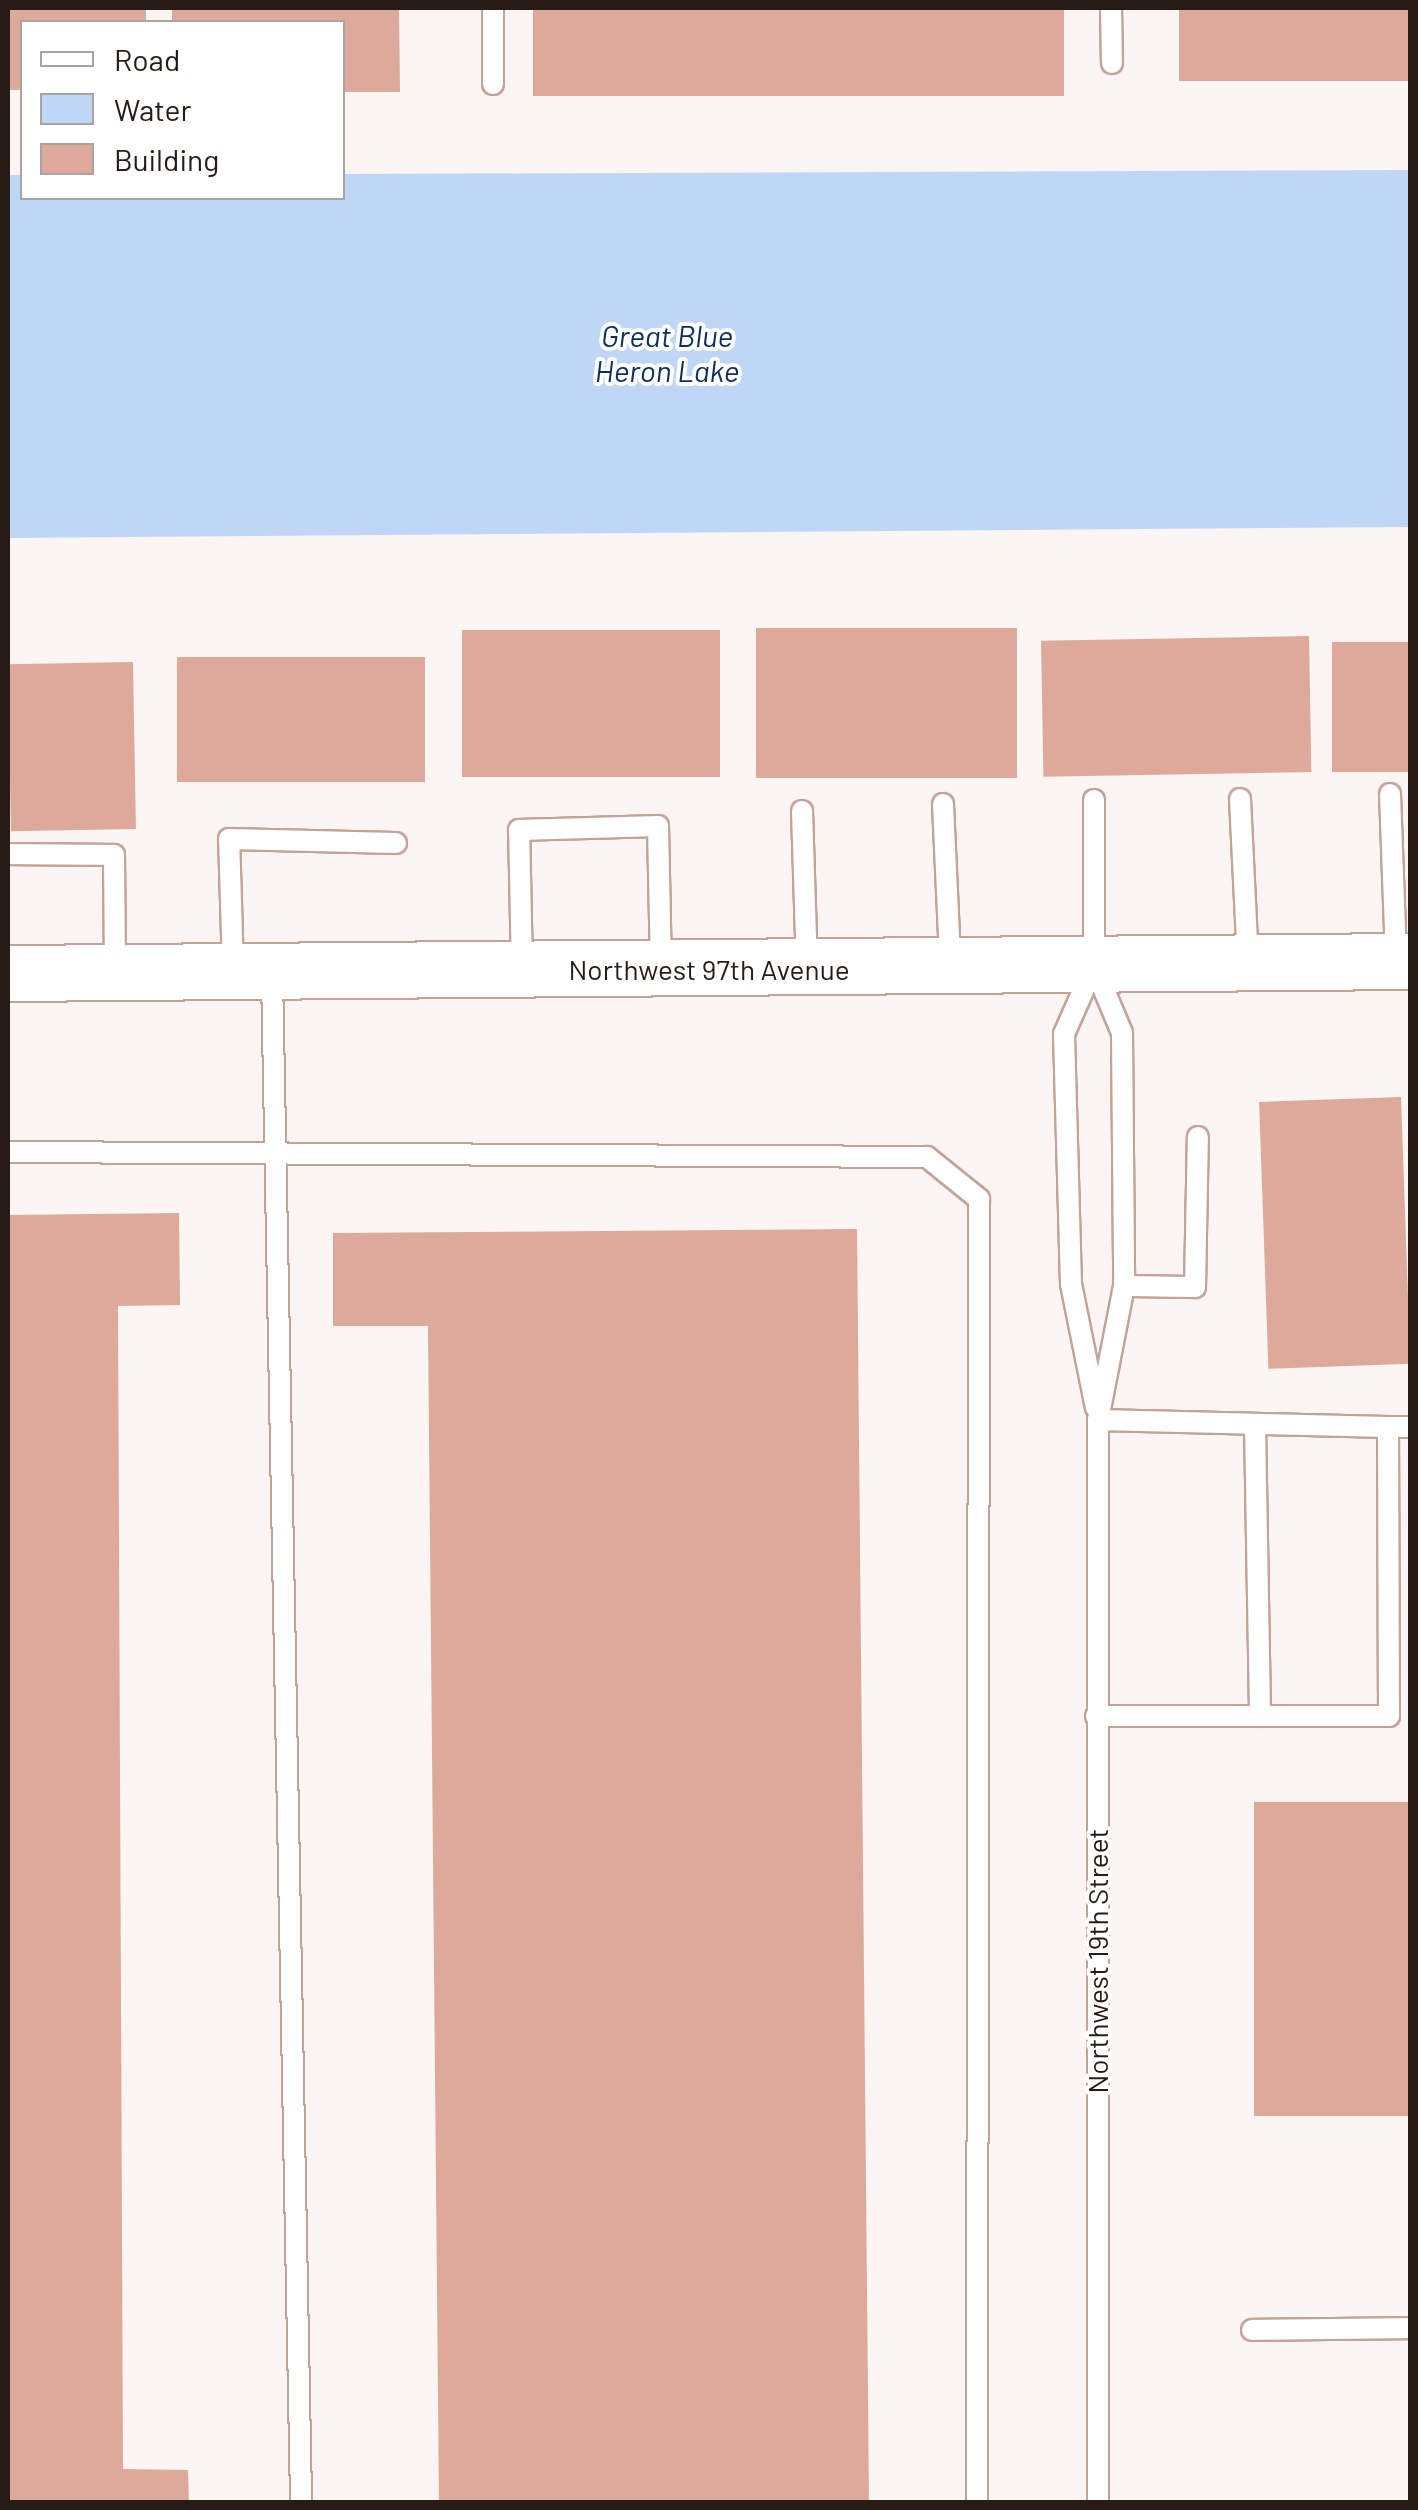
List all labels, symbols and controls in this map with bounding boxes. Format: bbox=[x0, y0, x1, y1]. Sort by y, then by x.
legend bbox=[20, 20, 345, 200]
text: Road bbox=[114, 41, 180, 77]
text: Water bbox=[114, 91, 192, 127]
text: Building bbox=[114, 141, 219, 177]
water label: Great Blue Heron Lake bbox=[595, 317, 739, 388]
street label: Northwest 97th Avenue bbox=[568, 952, 850, 986]
street label: Northwest 19th Street bbox=[1080, 1828, 1114, 2094]

